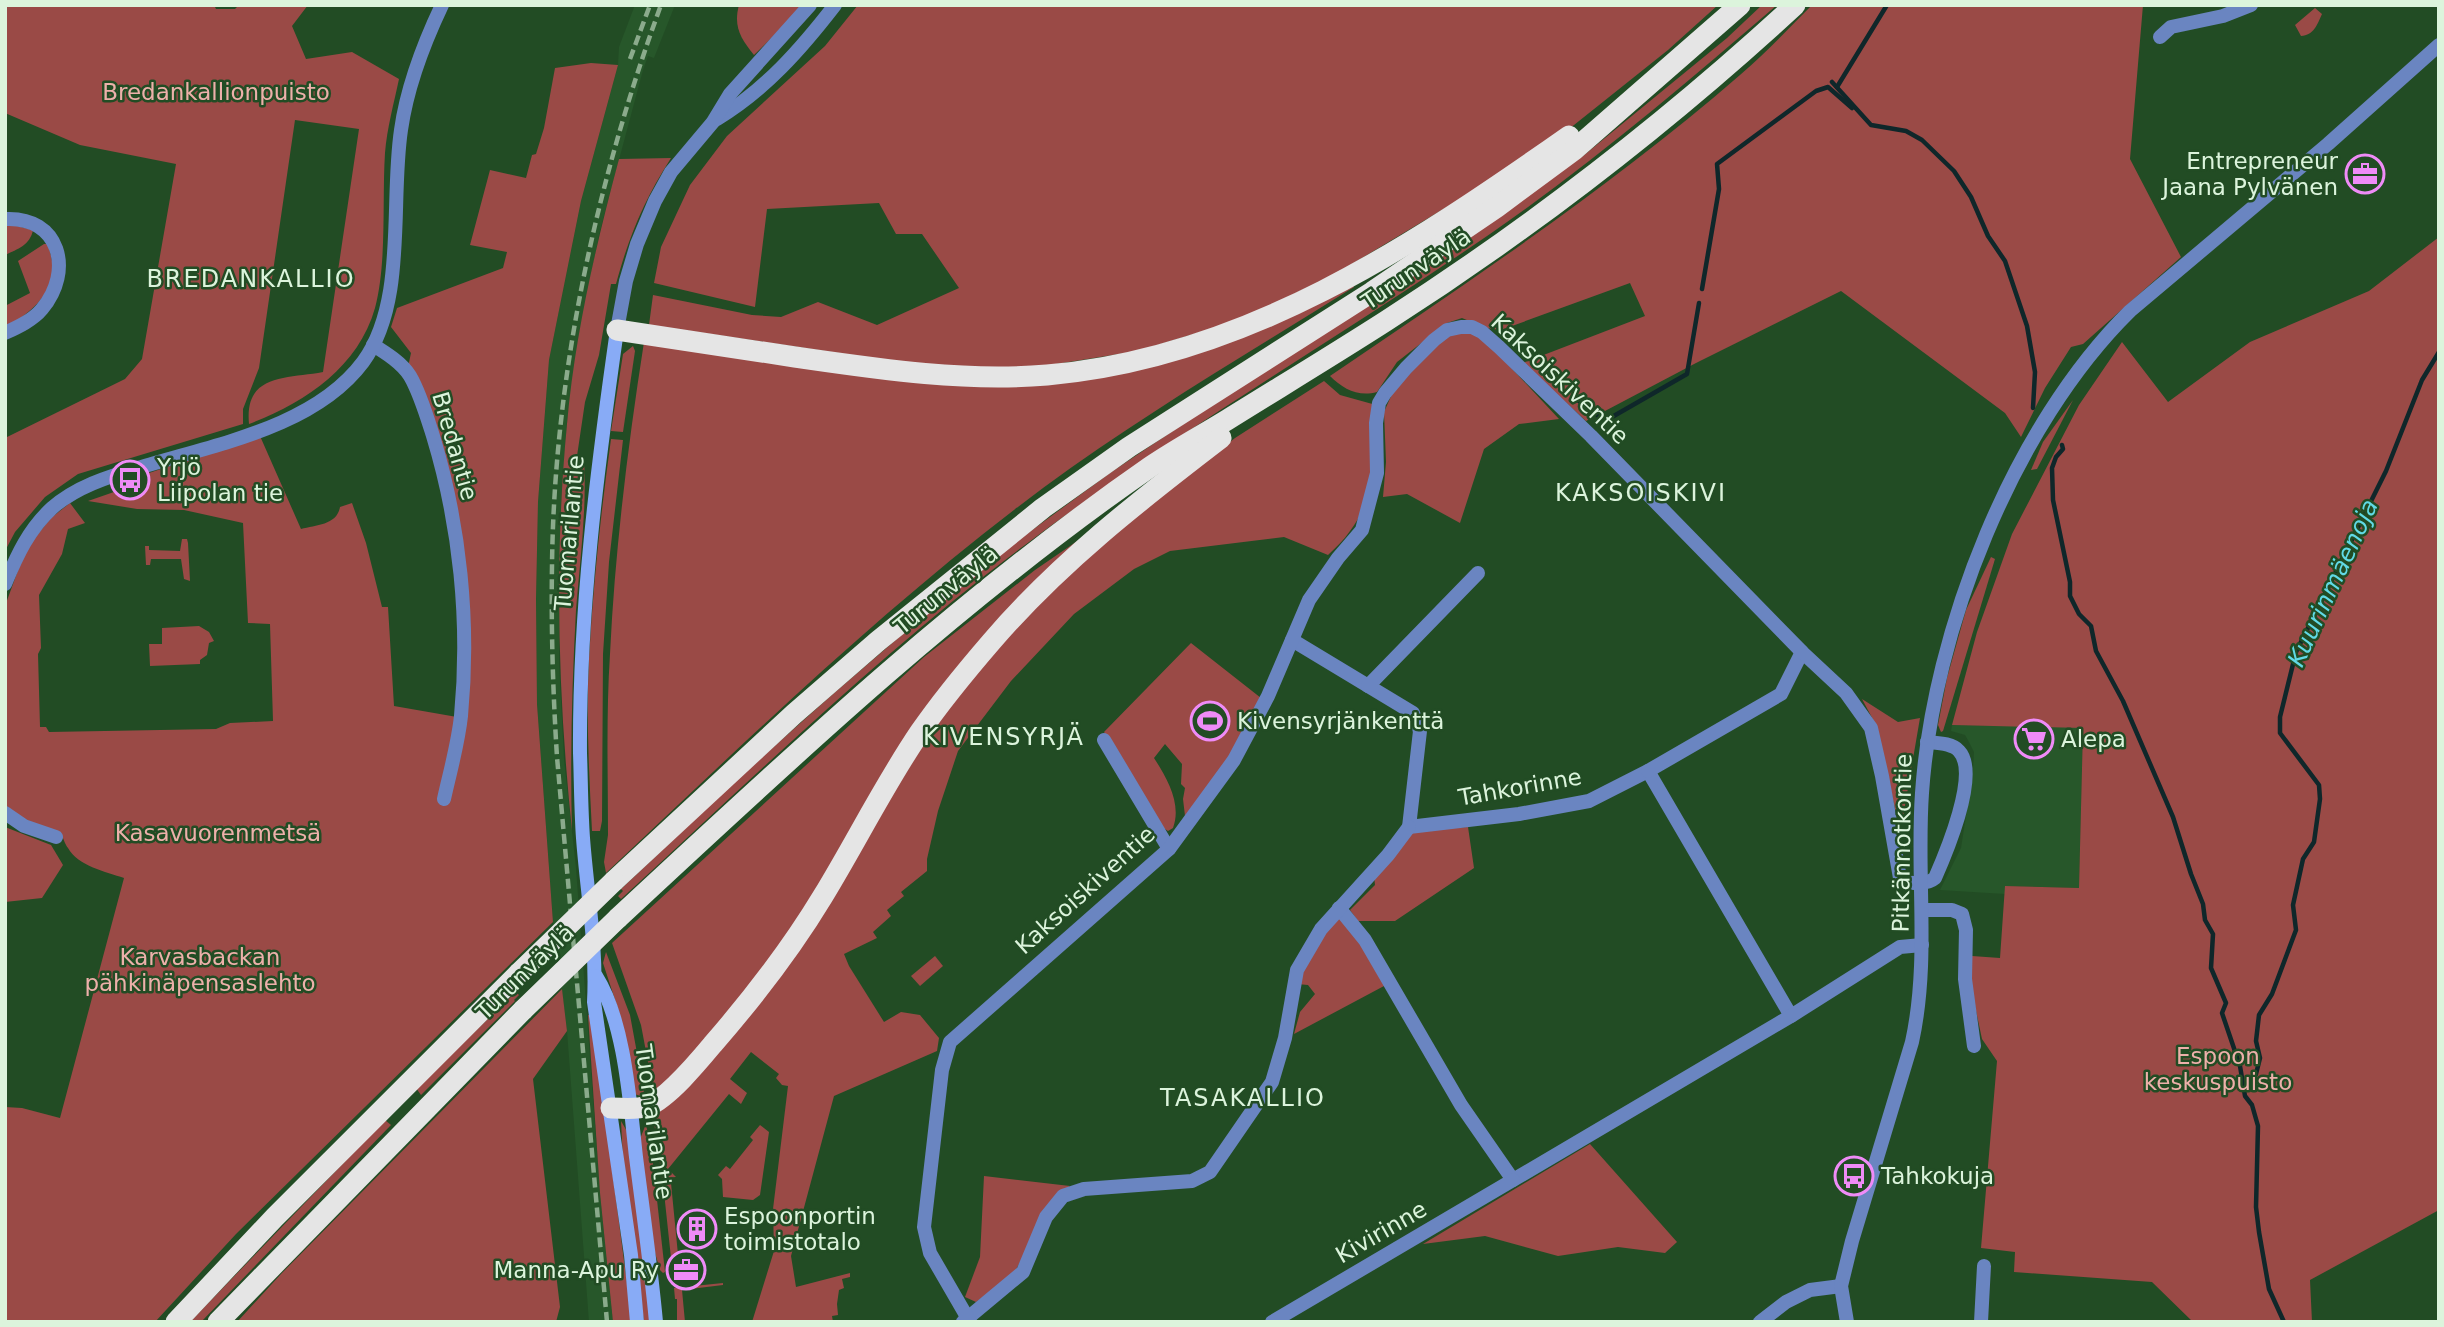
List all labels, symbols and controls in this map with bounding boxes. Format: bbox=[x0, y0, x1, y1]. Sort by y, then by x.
park label: Bredankallionpuisto bbox=[102, 79, 330, 105]
place label: Entrepreneur Jaana Pylvänen bbox=[2160, 148, 2339, 200]
office icon: Entrepreneur Jaana Pylvänen bbox=[2344, 153, 2386, 195]
street label: Turunväylä bbox=[1356, 223, 1475, 315]
district label: BREDANKALLIO bbox=[146, 265, 356, 293]
street label: Kaksoiskiventie bbox=[1486, 309, 1634, 449]
street label: Bredantie bbox=[427, 389, 483, 503]
place label: Yrjö Liipolan tie bbox=[156, 454, 283, 506]
street label: Tuomarilantie bbox=[549, 454, 589, 613]
bus stop icon: Yrjö Liipolan tie bbox=[109, 459, 151, 501]
district label: KAKSOISKIVI bbox=[1555, 479, 1727, 507]
water label: Kuurinmäenoja bbox=[2282, 495, 2384, 671]
street label: Turunväylä bbox=[888, 540, 1003, 640]
sports icon: Kivensyrjänkenttä bbox=[1189, 700, 1231, 742]
place label: Kivensyrjänkenttä bbox=[1237, 708, 1444, 734]
supermarket icon: Alepa bbox=[2013, 718, 2055, 760]
district label: KIVENSYRJÄ bbox=[923, 722, 1085, 751]
place label: Alepa bbox=[2061, 726, 2126, 752]
street label: Pitkännotkontie bbox=[1887, 753, 1917, 933]
street label: Tahkorinne bbox=[1455, 763, 1584, 811]
park label: Kasavuorenmetsä bbox=[115, 820, 321, 846]
street label: Kaksoiskiventie bbox=[1010, 821, 1160, 959]
street label: Turunväylä bbox=[470, 919, 579, 1026]
park label: Karvasbackan pähkinäpensaslehto bbox=[84, 944, 316, 996]
street label: Tuomarilantie bbox=[630, 1042, 678, 1201]
park label: Espoon keskuspuisto bbox=[2144, 1043, 2292, 1095]
district label: TASAKALLIO bbox=[1159, 1084, 1326, 1112]
bus stop icon: Tahkokuja bbox=[1833, 1155, 1875, 1197]
place label: Tahkokuja bbox=[1880, 1163, 1994, 1189]
street label: Kivirinne bbox=[1331, 1196, 1431, 1268]
place label: Espoonportin toimistotalo bbox=[724, 1203, 876, 1255]
building icon: Espoonportin toimistotalo bbox=[676, 1208, 718, 1250]
office icon: Manna-Apu Ry bbox=[665, 1249, 707, 1291]
place label: Manna-Apu Ry bbox=[493, 1257, 659, 1283]

